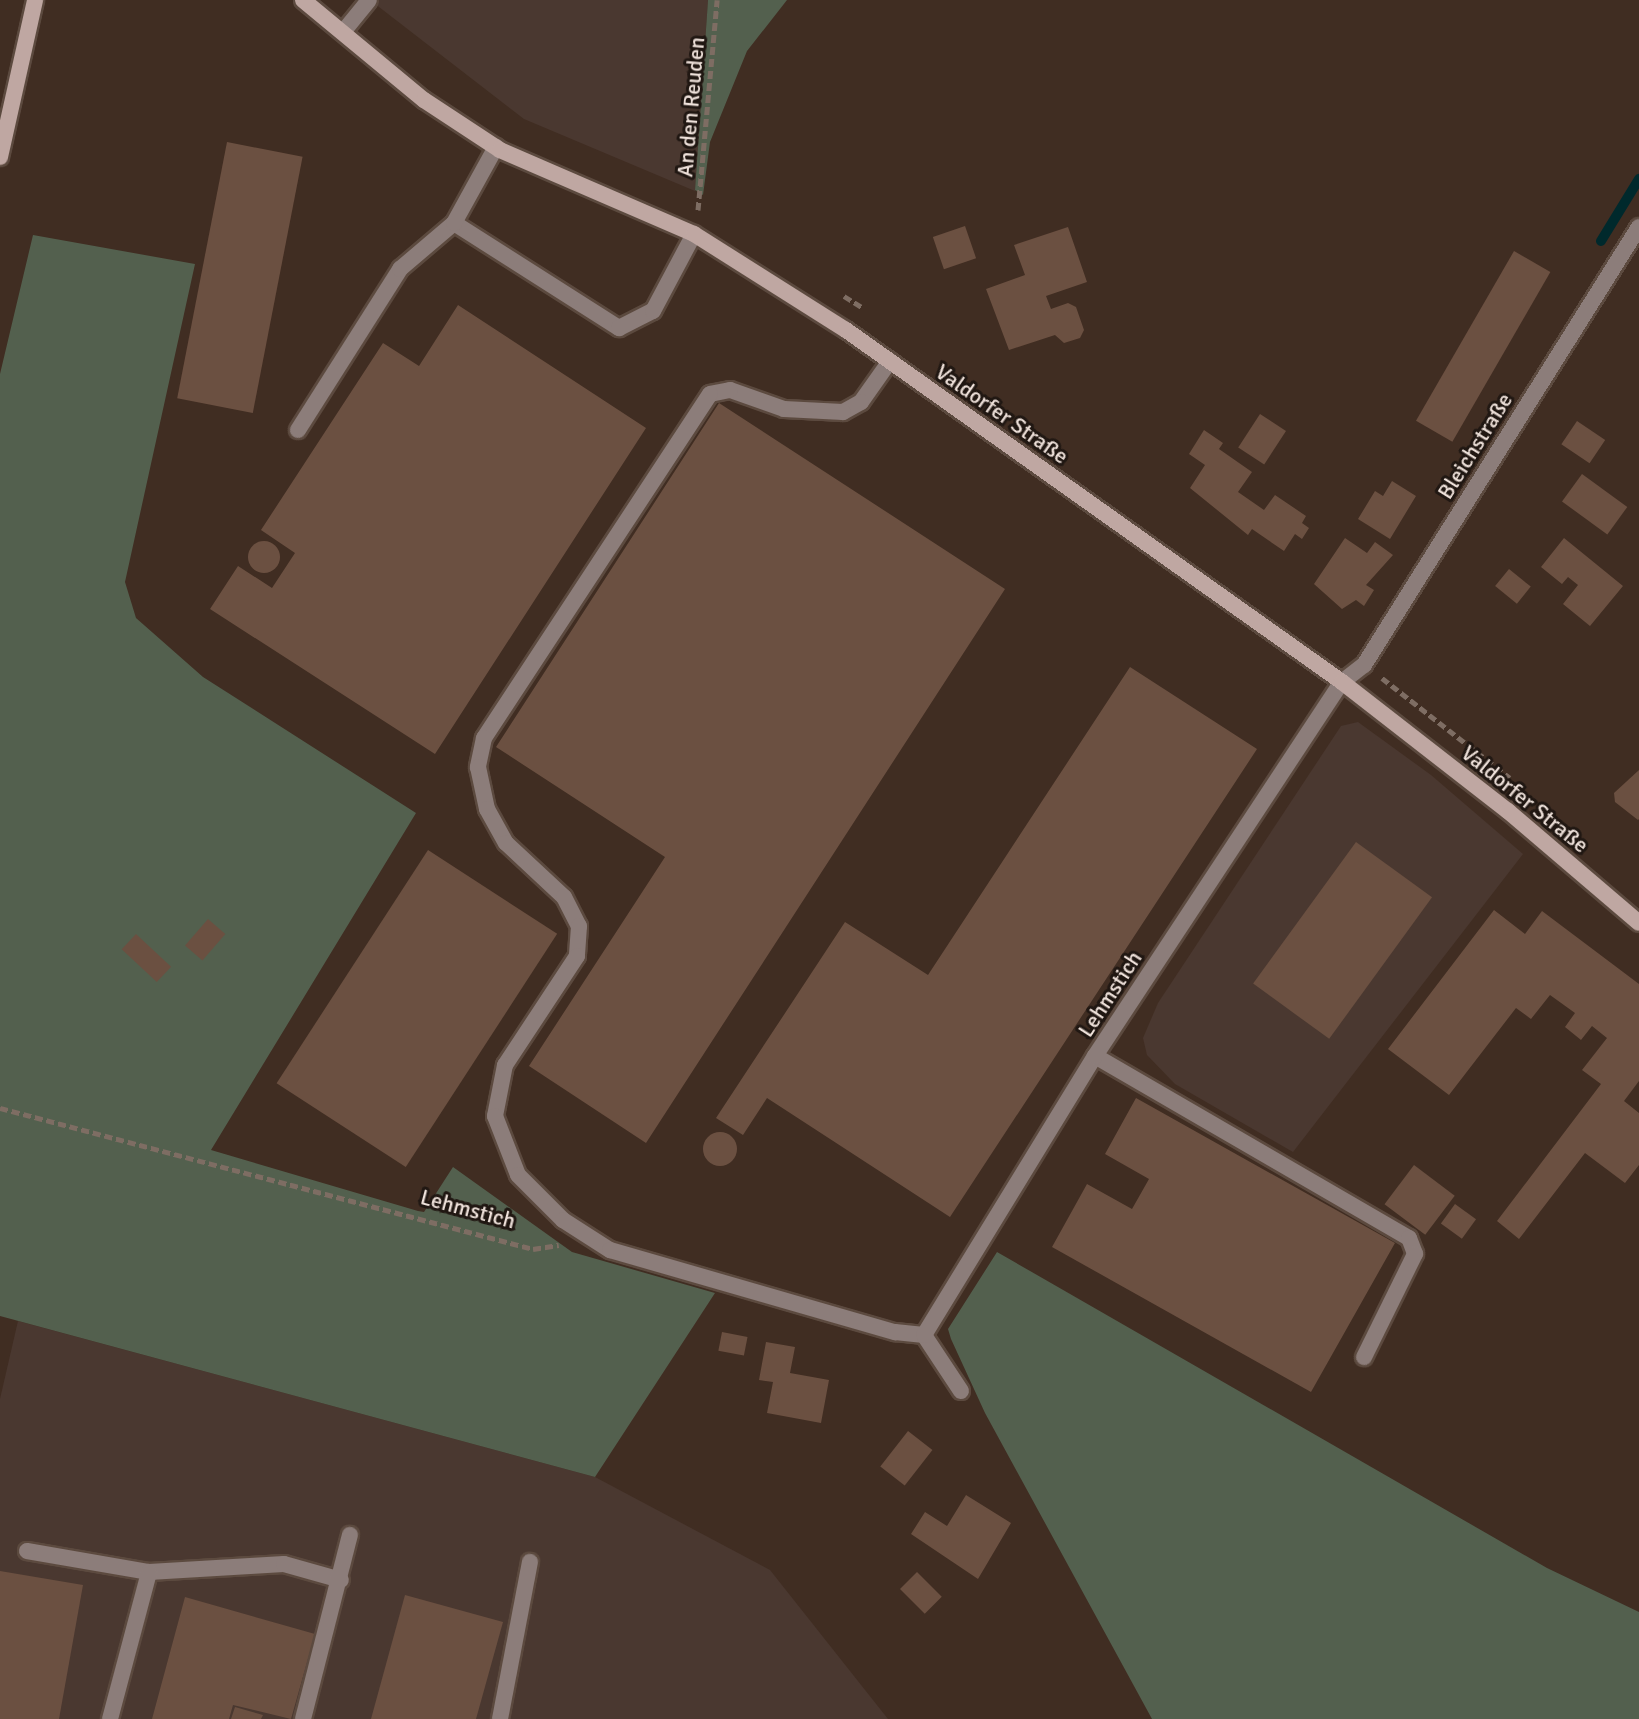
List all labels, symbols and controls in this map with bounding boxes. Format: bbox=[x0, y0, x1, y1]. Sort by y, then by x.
street label: An den Reuden bbox=[672, 36, 710, 178]
street label: Valdorfer Straße bbox=[931, 358, 1073, 470]
street label: Bleichstraße bbox=[1432, 388, 1518, 504]
street label: Valdorfer Straße bbox=[1456, 740, 1594, 858]
street label: Lehmstich bbox=[1072, 946, 1148, 1042]
street label: Lehmstich bbox=[418, 1184, 518, 1234]

